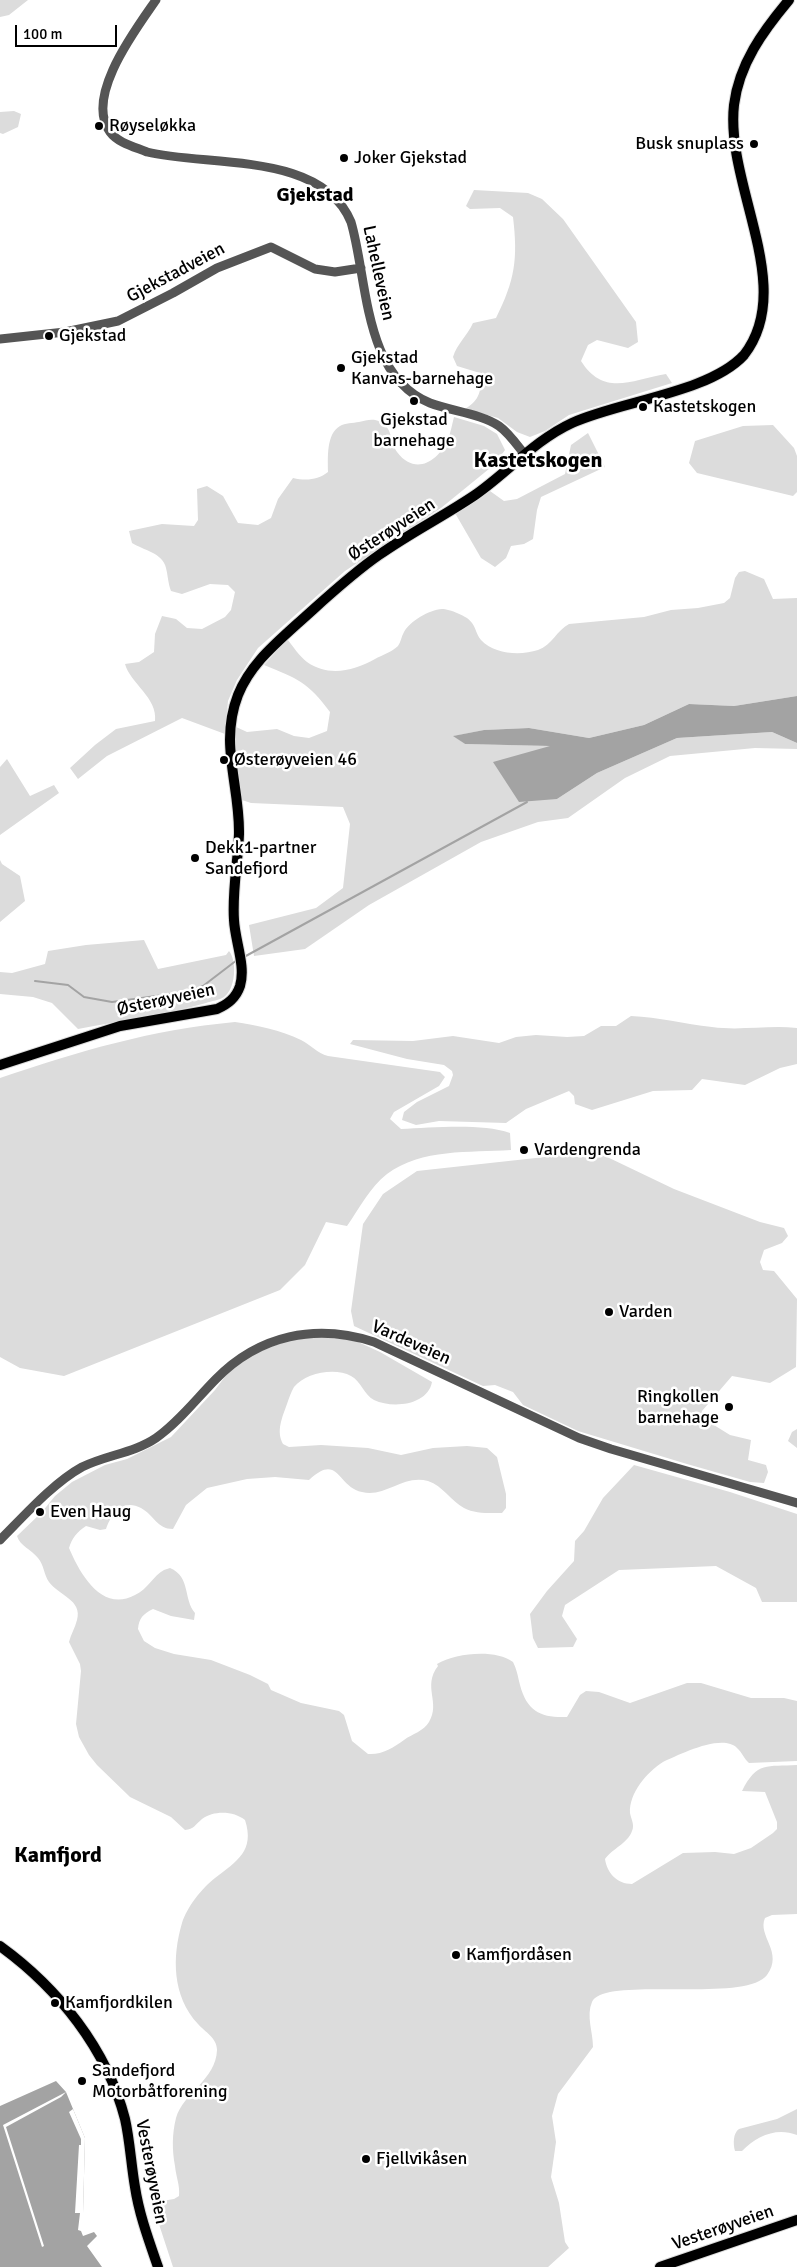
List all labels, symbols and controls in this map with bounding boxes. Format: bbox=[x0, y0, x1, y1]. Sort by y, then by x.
scale bar bbox=[18, 15, 120, 47]
text: 100 m bbox=[23, 25, 63, 43]
place label: Røyseløkka bbox=[109, 115, 196, 137]
marker: Røyseløkka bbox=[93, 120, 105, 132]
place label: Busk snuplass bbox=[635, 133, 744, 155]
marker: Busk snuplass bbox=[748, 138, 760, 150]
place label: Joker Gjekstad bbox=[354, 147, 467, 169]
marker: Joker Gjekstad bbox=[338, 152, 350, 164]
district label: Gjekstad bbox=[277, 184, 353, 208]
street label: Lahelleveien bbox=[357, 223, 399, 323]
street label: Gjekstadveien bbox=[123, 238, 229, 308]
place label: Gjekstad bbox=[59, 325, 126, 347]
marker: Gjekstad bbox=[43, 330, 55, 342]
place label: Gjekstad Kanvas-barnehage bbox=[351, 347, 493, 389]
marker: Gjekstad Kanvas-barnehage bbox=[335, 362, 347, 374]
marker: Gjekstad barnehage bbox=[408, 395, 420, 407]
place label: Kastetskogen bbox=[653, 396, 756, 418]
marker: Kastetskogen bbox=[637, 401, 649, 413]
place label: Gjekstad barnehage bbox=[373, 409, 455, 452]
district label: Kastetskogen bbox=[473, 448, 603, 474]
street label: Østerøyveien bbox=[344, 494, 440, 566]
place label: Østerøyveien 46 bbox=[234, 749, 357, 771]
marker: Østerøyveien 46 bbox=[218, 754, 230, 766]
place label: Dekk1-partner Sandefjord bbox=[205, 837, 316, 880]
marker: Dekk1-partner Sandefjord bbox=[189, 852, 201, 864]
street label: Østerøyveien bbox=[115, 979, 217, 1021]
place label: Vardengrenda bbox=[534, 1139, 641, 1161]
marker: Vardengrenda bbox=[518, 1144, 530, 1156]
place label: Varden bbox=[619, 1301, 673, 1323]
marker: Varden bbox=[603, 1306, 615, 1318]
street label: Vardeveien bbox=[368, 1316, 454, 1370]
place label: Ringkollen barnehage bbox=[637, 1386, 719, 1428]
marker: Ringkollen barnehage bbox=[723, 1401, 735, 1413]
place label: Even Haug bbox=[50, 1501, 131, 1523]
marker: Even Haug bbox=[34, 1506, 46, 1518]
district label: Kamfjord bbox=[14, 1843, 102, 1869]
place label: Kamfjordåsen bbox=[466, 1944, 572, 1966]
marker: Kamfjordåsen bbox=[450, 1949, 462, 1961]
place label: Kamfjordkilen bbox=[65, 1992, 173, 2014]
marker: Kamfjordkilen bbox=[49, 1997, 61, 2009]
place label: Sandefjord Motorbåtforening bbox=[92, 2060, 227, 2102]
marker: Sandefjord Motorbåtforening bbox=[76, 2075, 88, 2087]
street label: Vesterøyveien bbox=[130, 2118, 172, 2226]
place label: Fjellvikåsen bbox=[376, 2148, 467, 2170]
marker: Fjellvikåsen bbox=[360, 2153, 372, 2165]
street label: Vesterøyveien bbox=[669, 2201, 777, 2255]

